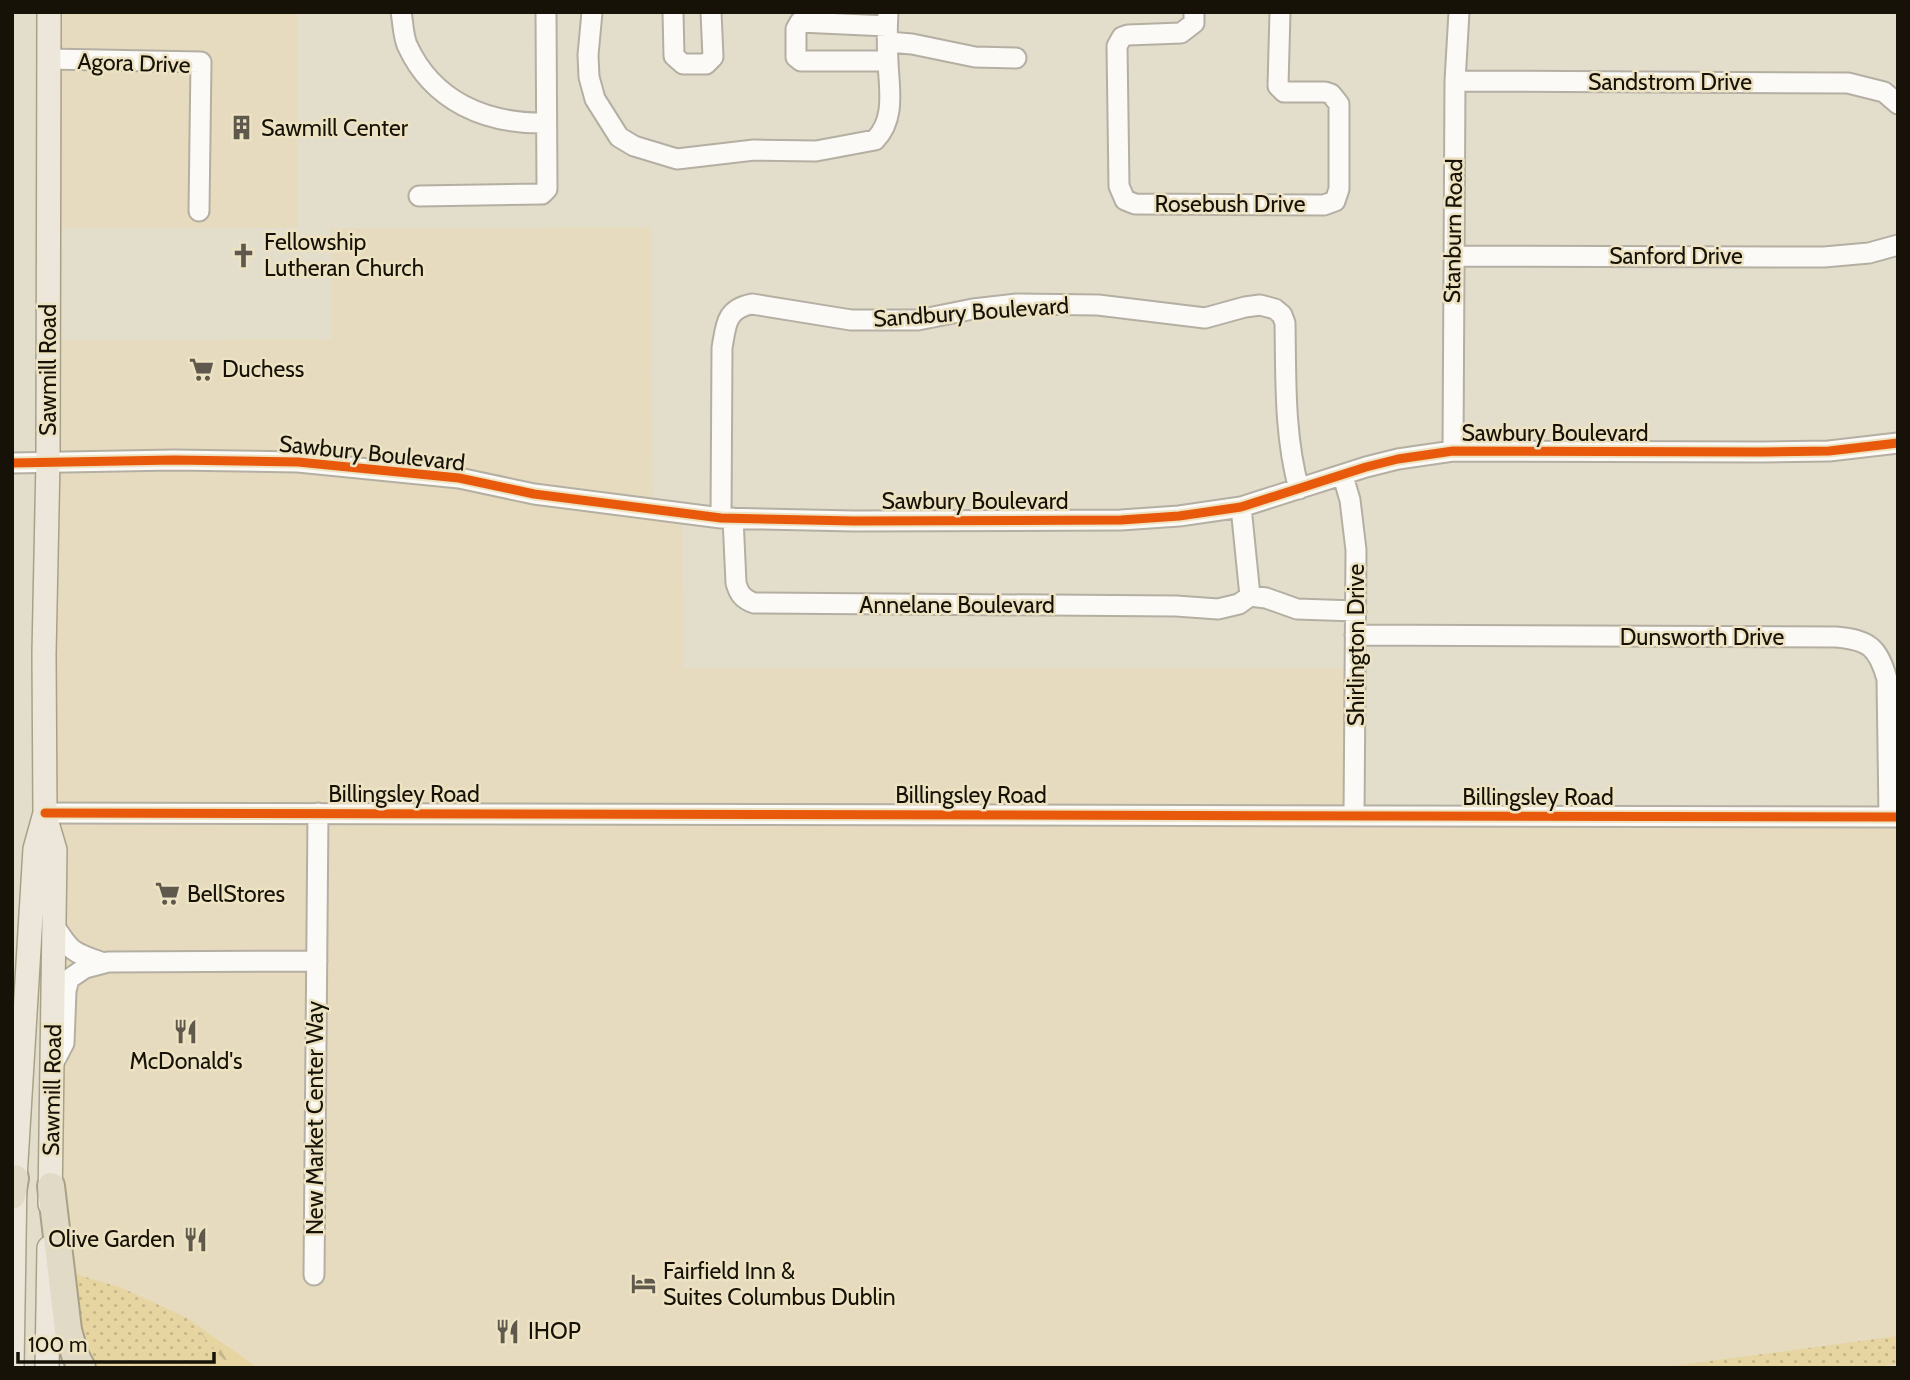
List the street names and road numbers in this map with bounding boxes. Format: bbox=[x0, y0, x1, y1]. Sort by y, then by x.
street label: Agora Drive bbox=[77, 47, 191, 79]
street label: Sandstrom Drive bbox=[1588, 68, 1752, 96]
street label: Stanburn Road bbox=[1438, 158, 1468, 304]
street label: Rosebush Drive bbox=[1155, 190, 1306, 218]
street label: Sanford Drive bbox=[1609, 242, 1743, 270]
street label: Sandbury Boulevard bbox=[872, 291, 1070, 333]
street label: Sawmill Road bbox=[34, 304, 62, 436]
street label: Sawbury Boulevard bbox=[1461, 419, 1649, 447]
street label: Sawbury Boulevard bbox=[277, 429, 467, 477]
street label: Sawbury Boulevard bbox=[881, 487, 1069, 515]
street label: Shirlington Drive bbox=[1342, 564, 1370, 726]
street label: Annelane Boulevard bbox=[859, 591, 1055, 619]
street label: Dunsworth Drive bbox=[1620, 623, 1784, 651]
street label: Billingsley Road bbox=[328, 780, 480, 808]
street label: Billingsley Road bbox=[895, 781, 1047, 809]
street label: Billingsley Road bbox=[1462, 783, 1614, 811]
street label: New Market Center Way bbox=[301, 1001, 329, 1235]
street label: Sawmill Road bbox=[37, 1024, 67, 1156]

